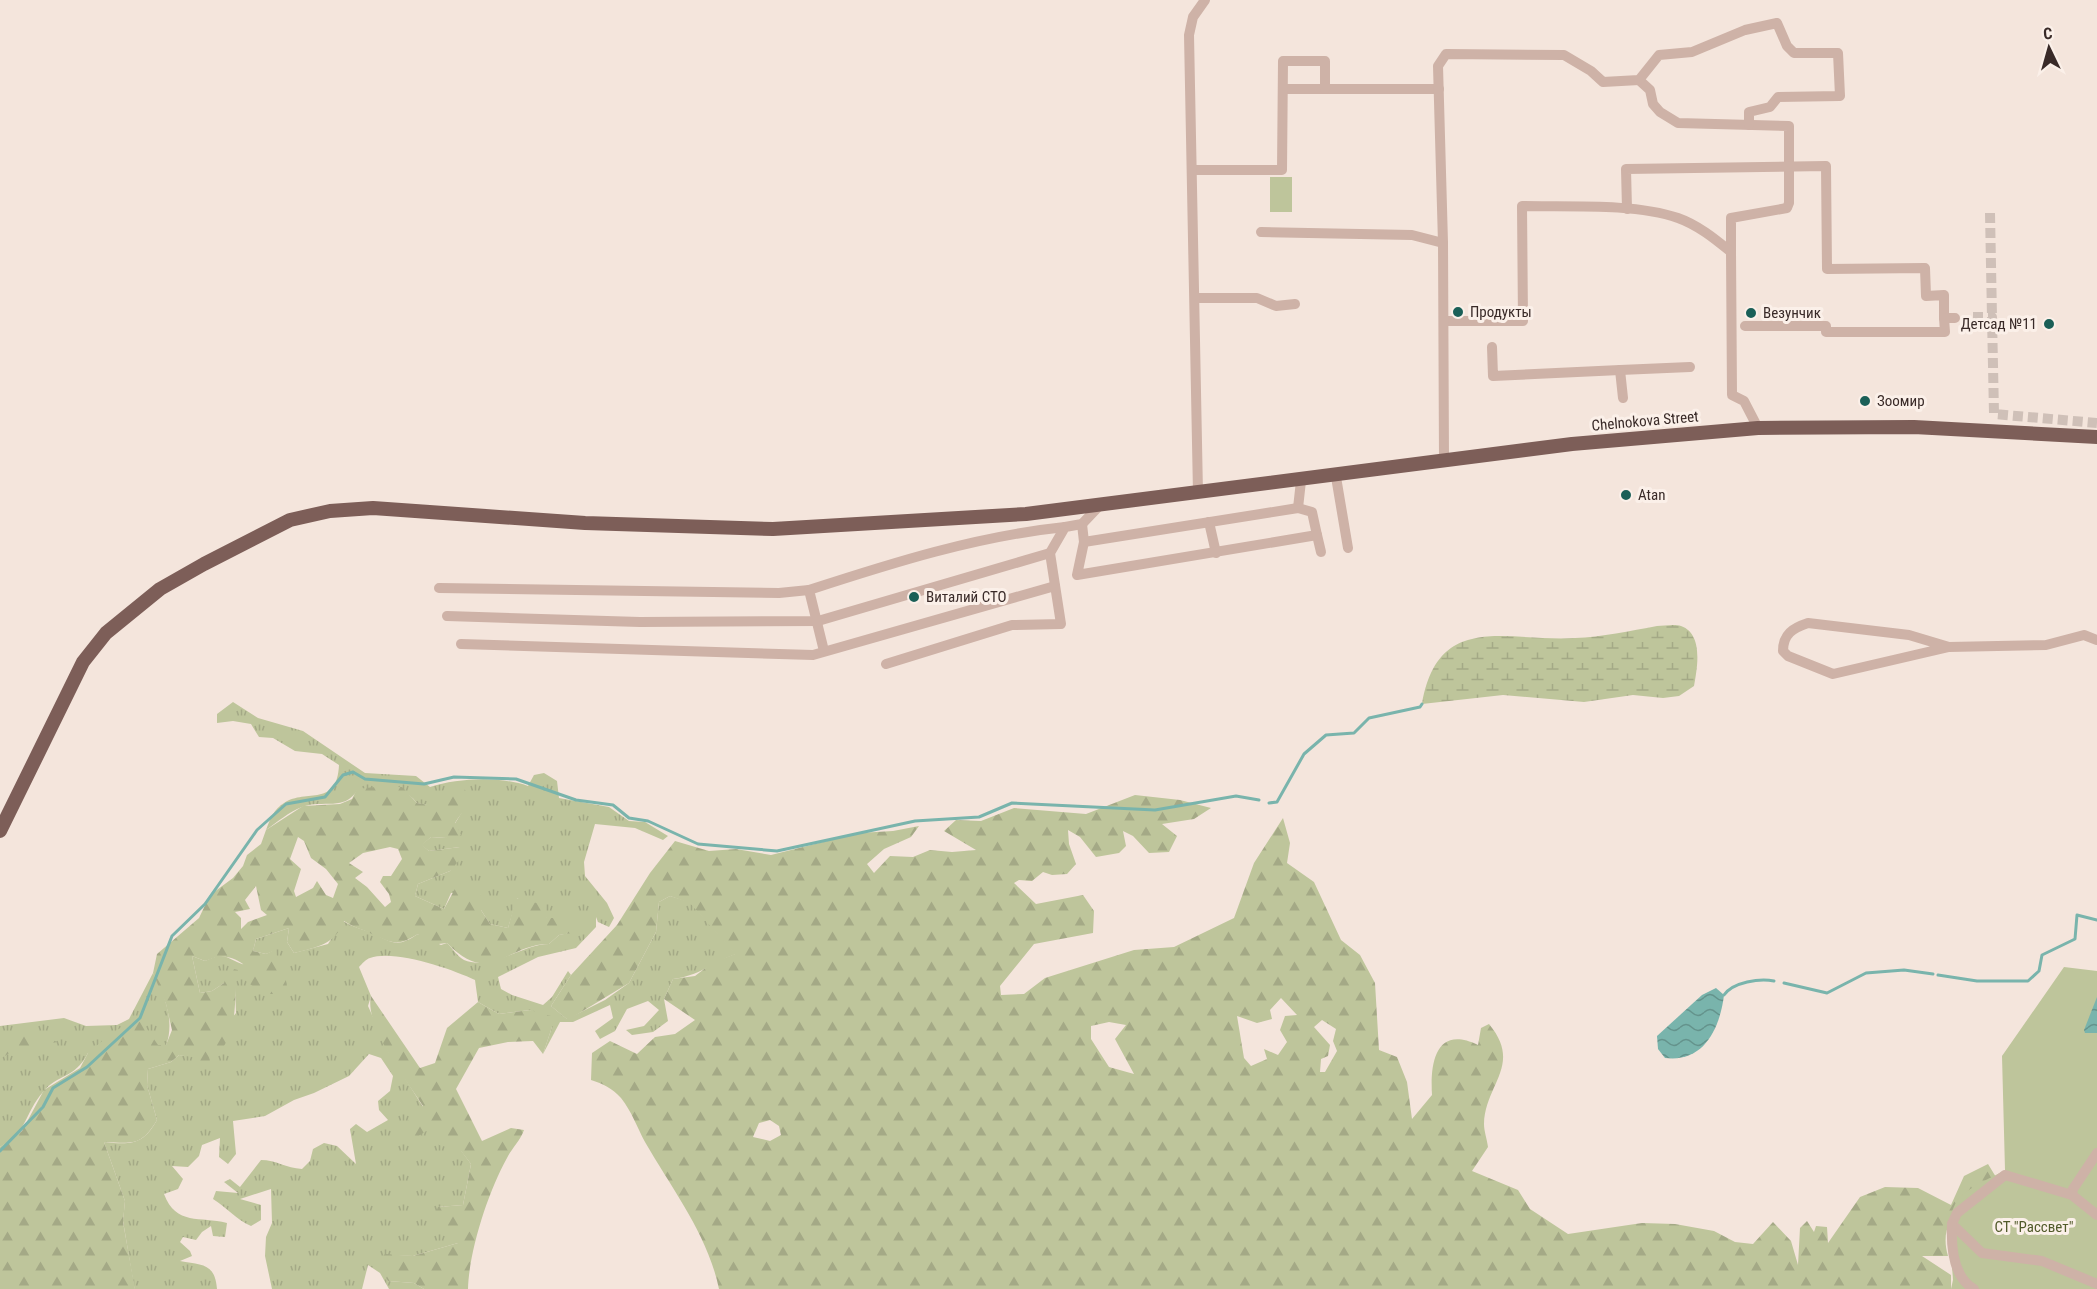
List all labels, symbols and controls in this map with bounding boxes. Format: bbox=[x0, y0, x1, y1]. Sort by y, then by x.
north arrow bbox=[2019, 18, 2079, 78]
text: С bbox=[2042, 24, 2053, 43]
place label: Продукты bbox=[1470, 303, 1532, 321]
place label: Везунчик bbox=[1763, 304, 1821, 322]
marker: Продукты bbox=[1451, 305, 1465, 319]
marker: Везунчик bbox=[1744, 306, 1758, 320]
place label: Детсад №11 bbox=[1961, 315, 2037, 333]
marker: Детсад №11 bbox=[2042, 317, 2056, 331]
place label: Зоомир bbox=[1877, 392, 1925, 410]
marker: Зоомир bbox=[1858, 394, 1872, 408]
street label: Chelnokova Street bbox=[1591, 407, 1699, 435]
place label: Atan bbox=[1638, 486, 1665, 504]
marker: Atan bbox=[1619, 488, 1633, 502]
place label: Виталий СТО bbox=[926, 588, 1007, 606]
marker: Виталий СТО bbox=[907, 590, 921, 604]
park label: СТ "Рассвет" bbox=[1994, 1218, 2074, 1236]

